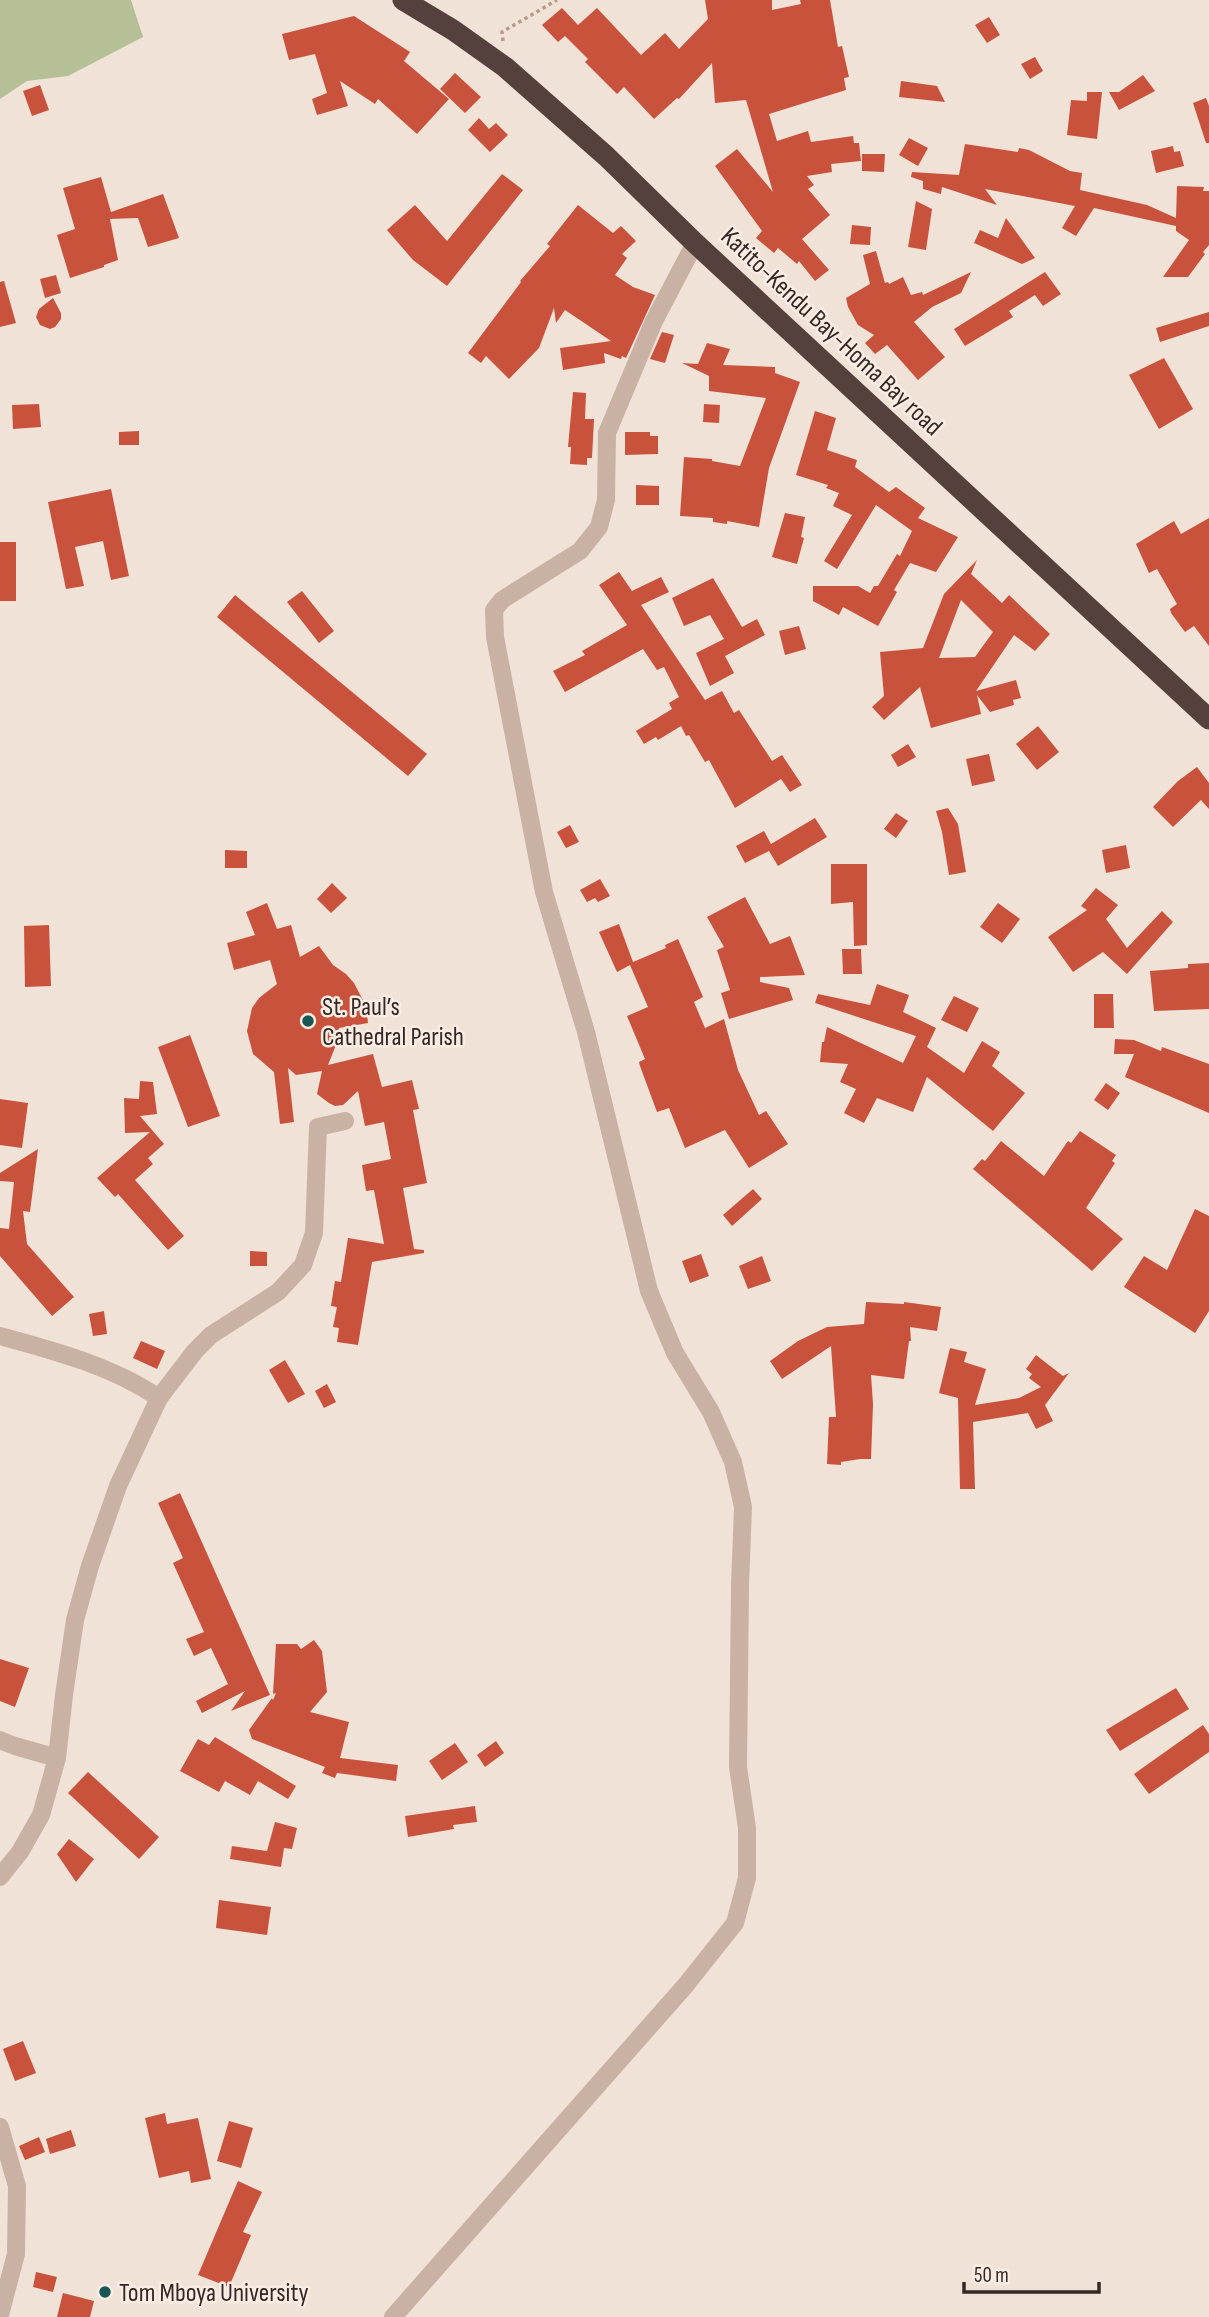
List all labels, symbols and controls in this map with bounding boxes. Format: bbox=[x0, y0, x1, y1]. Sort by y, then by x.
street label: Katito-Kendu Bay-Homa Bay road bbox=[714, 221, 948, 443]
place label: St. Paul’s Cathedral Parish bbox=[322, 992, 464, 1053]
marker: St. Paul’s Cathedral Parish bbox=[300, 1013, 316, 1029]
scale bar bbox=[964, 2250, 1099, 2294]
text: 50 m bbox=[974, 2263, 1009, 2288]
place label: Tom Mboya University bbox=[119, 2278, 308, 2309]
marker: Tom Mboya University bbox=[97, 2284, 113, 2300]

